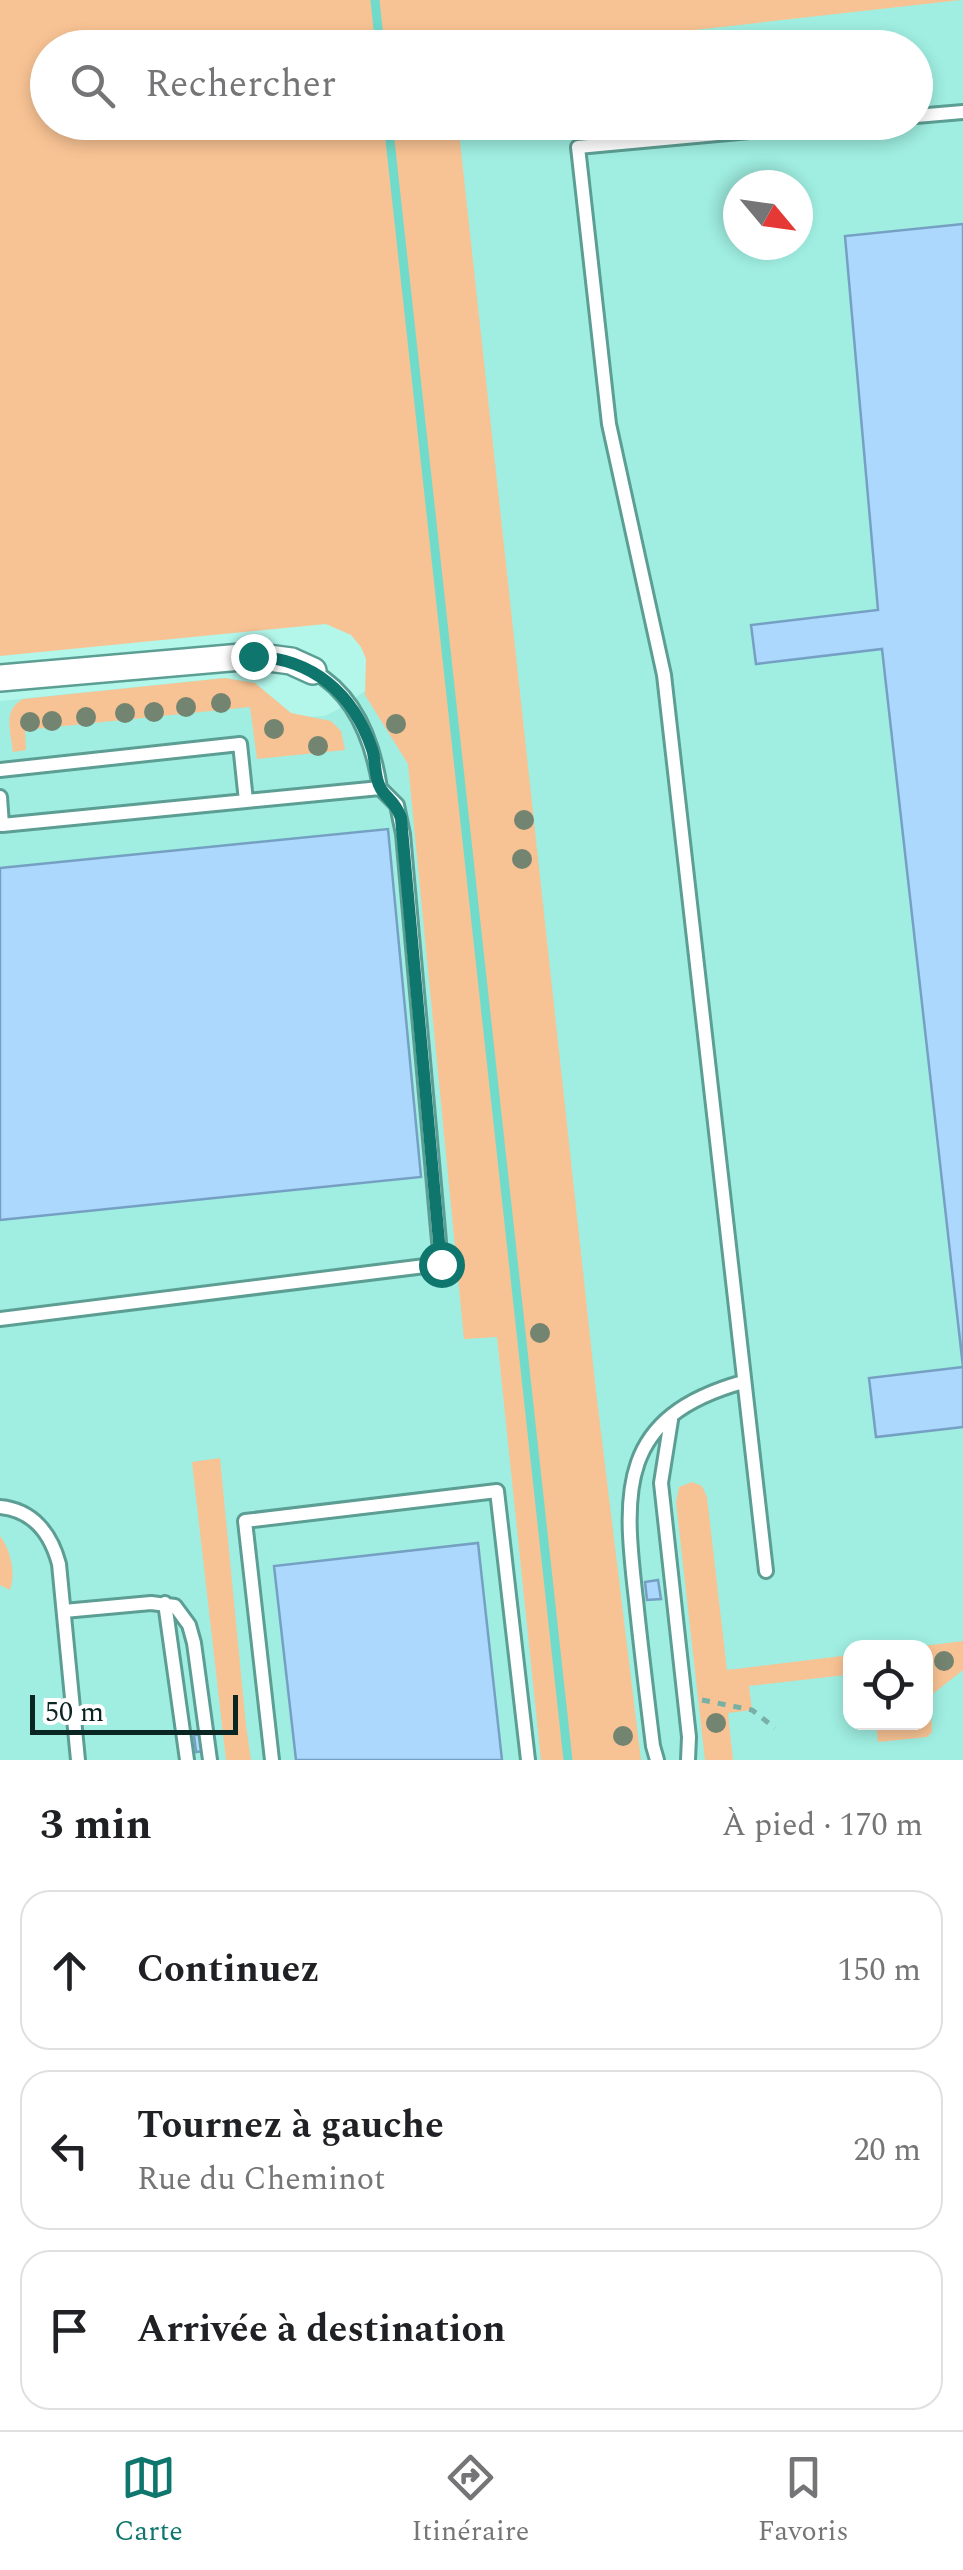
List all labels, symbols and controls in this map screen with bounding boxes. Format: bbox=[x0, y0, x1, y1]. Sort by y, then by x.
search box bbox=[30, 30, 933, 140]
text: Rechercher bbox=[145, 56, 336, 114]
icon: search bbox=[65, 58, 120, 113]
north arrow bbox=[723, 170, 813, 260]
route end bbox=[231, 634, 277, 680]
route start bbox=[419, 1242, 465, 1288]
map controls bbox=[843, 1640, 933, 1730]
button: locate bbox=[843, 1640, 933, 1730]
scale bar bbox=[30, 1690, 238, 1734]
text: 50 m bbox=[45, 1691, 104, 1734]
text: 3 min bbox=[40, 1794, 152, 1857]
text: À pied · 170 m bbox=[722, 1801, 923, 1850]
text: Continuez bbox=[137, 1941, 319, 1999]
icon: ahead bbox=[42, 1943, 97, 1998]
text: 150 m bbox=[837, 1946, 921, 1995]
text: Tournez à gauche bbox=[137, 2097, 444, 2155]
icon: left bbox=[42, 2123, 97, 2178]
text: 20 m bbox=[853, 2126, 921, 2175]
text: Rue du Cheminot bbox=[137, 2155, 385, 2204]
text: Arrivée à destination bbox=[137, 2301, 506, 2359]
icon: arrive bbox=[42, 2303, 97, 2358]
tab: Carte bbox=[114, 2450, 183, 2553]
tab: Itinéraire bbox=[411, 2450, 529, 2553]
tab: Favoris bbox=[758, 2450, 849, 2553]

